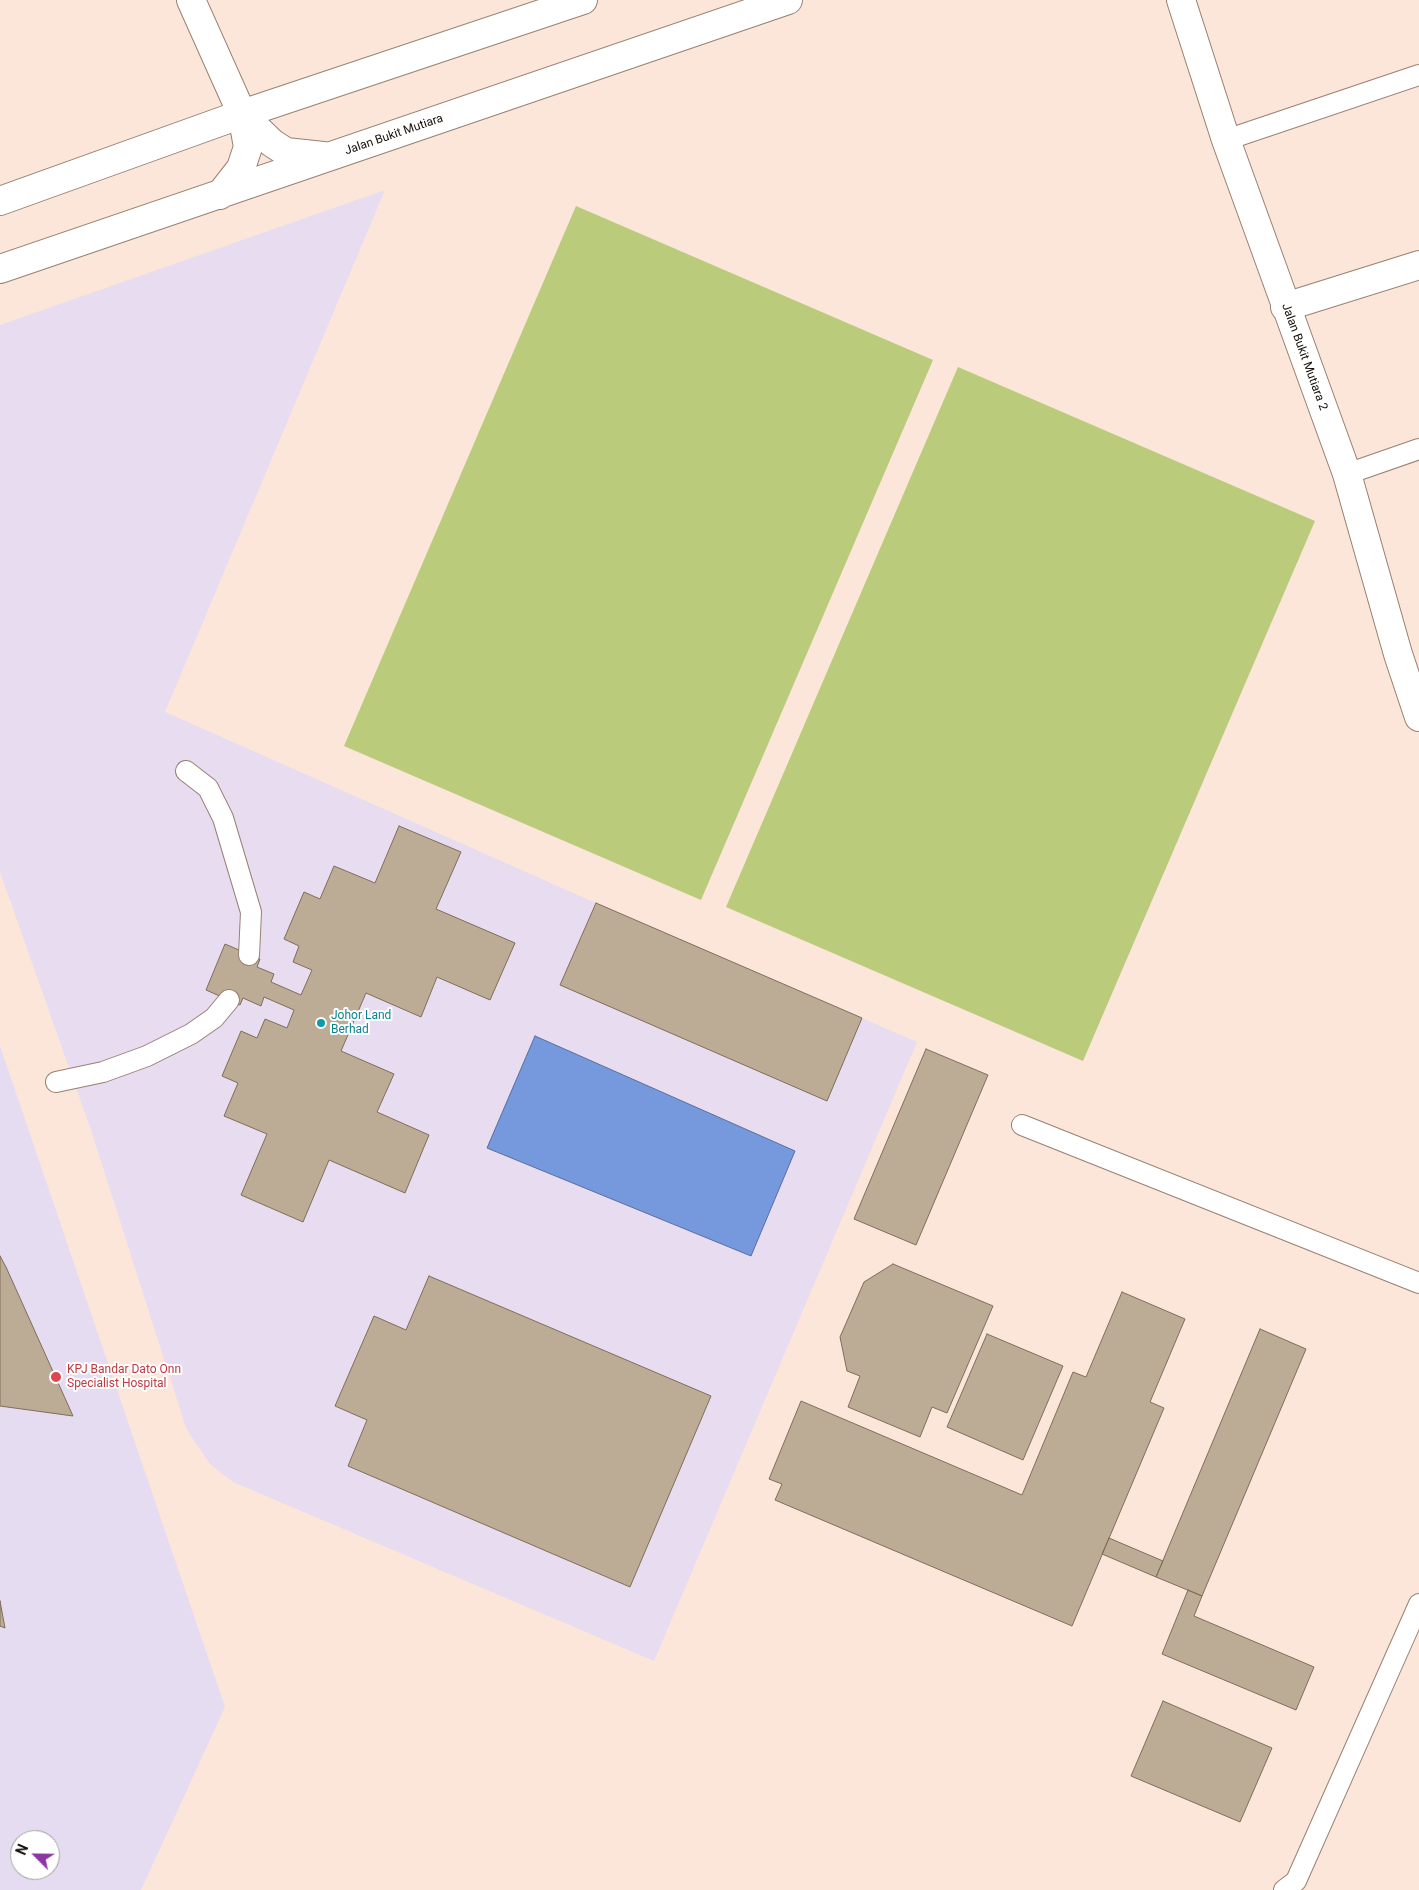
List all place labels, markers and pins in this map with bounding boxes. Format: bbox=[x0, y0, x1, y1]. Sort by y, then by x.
place label: Johor Land Berhad bbox=[331, 1009, 391, 1037]
marker: Johor Land Berhad bbox=[315, 1017, 327, 1029]
place label: KPJ Bandar Dato Onn Specialist Hospital bbox=[67, 1363, 181, 1391]
marker: KPJ Bandar Dato Onn Specialist Hospital bbox=[49, 1370, 63, 1384]

